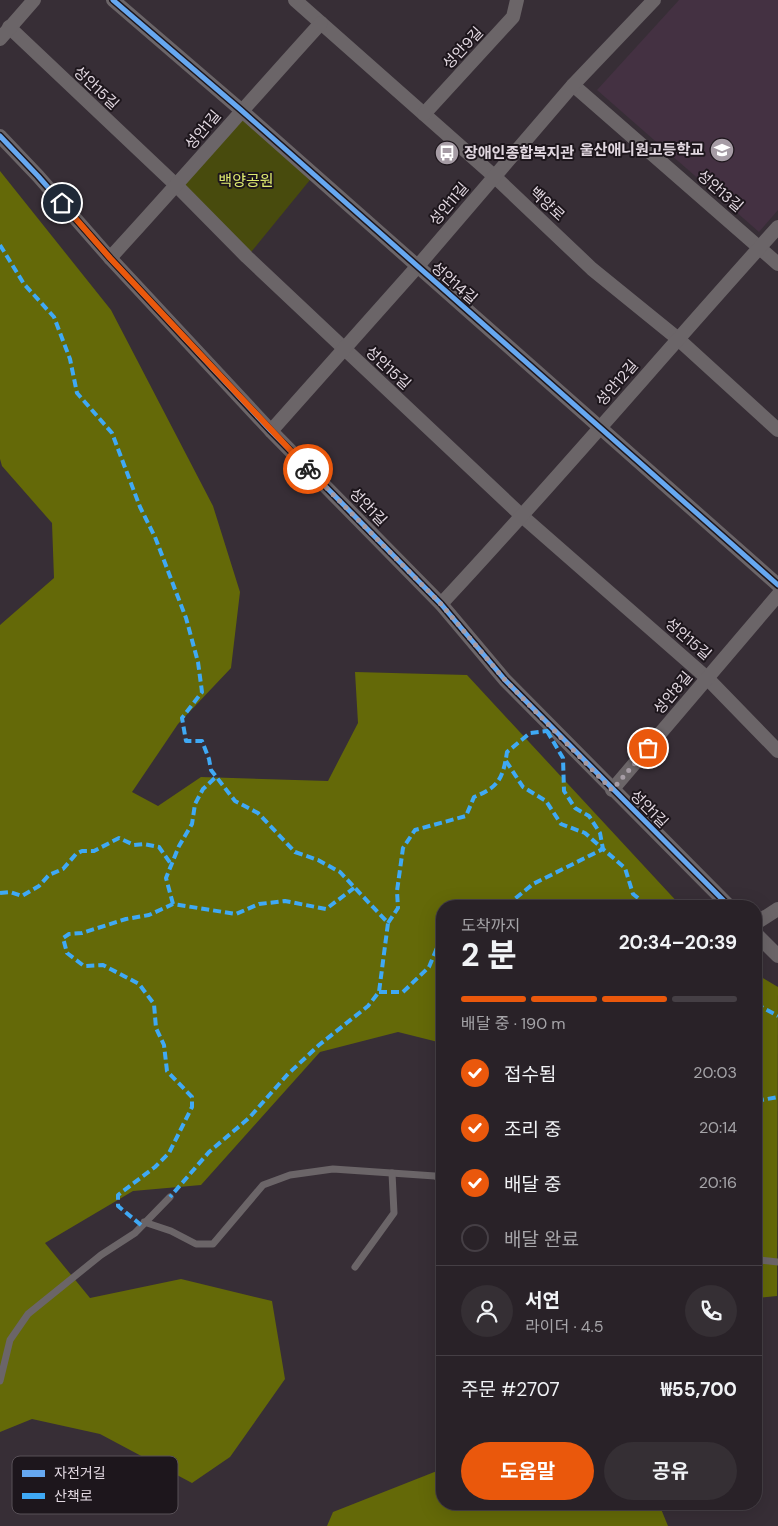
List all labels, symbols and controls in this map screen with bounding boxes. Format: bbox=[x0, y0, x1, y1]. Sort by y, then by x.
street label: 성안9길 bbox=[438, 23, 488, 73]
street label: 성안15길 bbox=[69, 62, 123, 114]
street label: 성안1길 bbox=[181, 106, 225, 154]
school or university icon: 울산애니원고등학교 bbox=[709, 137, 735, 163]
bus stop icon: 장애인종합복지관 bbox=[434, 140, 460, 166]
place label: 울산애니원고등학교 bbox=[580, 140, 704, 160]
place label: 장애인종합복지관 bbox=[464, 143, 575, 163]
street label: 성안13길 bbox=[693, 165, 747, 217]
park label: 백양공원 bbox=[218, 171, 274, 191]
street label: 성안11길 bbox=[425, 178, 473, 230]
pin bbox=[41, 182, 83, 224]
street label: 백양로 bbox=[525, 183, 569, 225]
icon: home bbox=[48, 189, 76, 217]
street label: 성안14길 bbox=[427, 257, 481, 309]
street label: 성안15길 bbox=[361, 342, 415, 394]
street label: 성안12길 bbox=[591, 356, 643, 410]
courier bbox=[283, 444, 333, 494]
icon: bike bbox=[294, 455, 322, 483]
street label: 성안1길 bbox=[345, 483, 391, 531]
street label: 성안15길 bbox=[661, 613, 715, 665]
street label: 성안8길 bbox=[649, 667, 697, 719]
pin bbox=[627, 727, 669, 769]
icon: bag bbox=[634, 734, 662, 762]
street label: 성안1길 bbox=[626, 786, 672, 832]
text: 도착까지 bbox=[461, 915, 520, 936]
text: 20:34–20:39 bbox=[619, 930, 737, 955]
text: 2 분 bbox=[461, 934, 516, 976]
text: 배달 중 · 190 m bbox=[461, 1013, 566, 1034]
icon: check bbox=[461, 1059, 489, 1087]
text: 접수됨 bbox=[504, 1062, 556, 1087]
text: 20:03 bbox=[693, 1062, 737, 1083]
icon: check bbox=[461, 1114, 489, 1142]
text: 조리 중 bbox=[504, 1117, 562, 1142]
text: 20:14 bbox=[699, 1117, 737, 1138]
icon: check bbox=[461, 1169, 489, 1197]
text: 배달 중 bbox=[504, 1172, 562, 1197]
text: 20:16 bbox=[699, 1172, 737, 1193]
text: 배달 완료 bbox=[504, 1227, 579, 1252]
button: person bbox=[461, 1285, 513, 1337]
button: phone bbox=[685, 1285, 737, 1337]
text: 서연 bbox=[525, 1288, 560, 1313]
text: 라이더 · 4.5 bbox=[525, 1316, 603, 1337]
text: 주문 #2707 bbox=[461, 1377, 560, 1402]
text: ₩55,700 bbox=[661, 1377, 737, 1402]
button: 도움말 bbox=[461, 1442, 594, 1500]
button: 공유 bbox=[604, 1442, 737, 1500]
legend bbox=[12, 1456, 178, 1514]
text: 자전거길 bbox=[54, 1464, 106, 1482]
text: 산책로 bbox=[54, 1487, 93, 1505]

